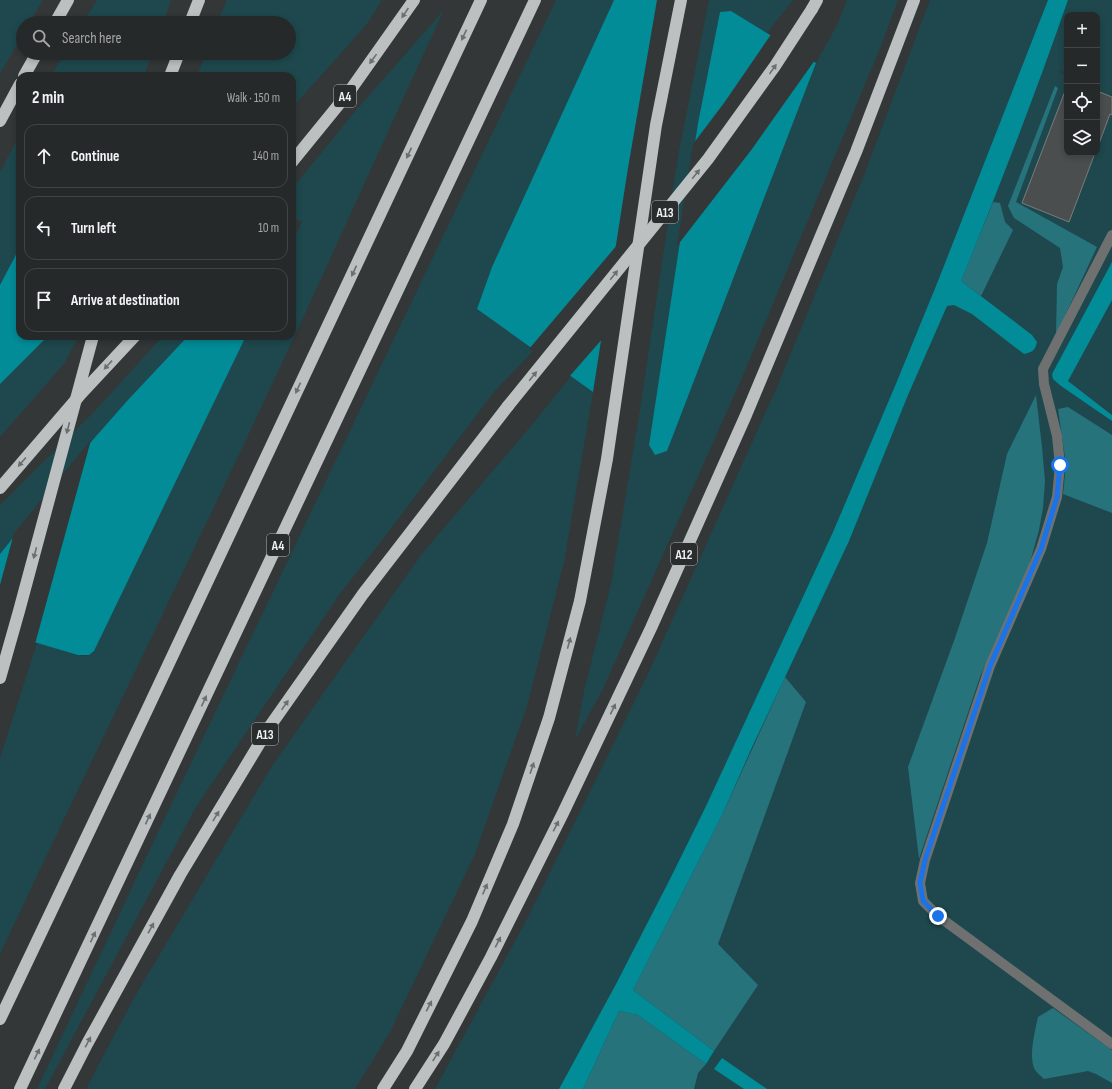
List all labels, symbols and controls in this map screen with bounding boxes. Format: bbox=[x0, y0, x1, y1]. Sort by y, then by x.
one-way arrow bbox=[401, 8, 409, 19]
map controls bbox=[1064, 12, 1100, 156]
button: + bbox=[1064, 12, 1100, 48]
search box bbox=[16, 16, 296, 60]
icon: search bbox=[30, 27, 52, 49]
text: Search here bbox=[62, 29, 122, 48]
one-way arrow bbox=[461, 30, 467, 41]
button: − bbox=[1064, 48, 1100, 84]
one-way arrow bbox=[368, 53, 377, 64]
one-way arrow bbox=[769, 64, 777, 74]
button: locate bbox=[1064, 84, 1100, 120]
road number: A4 bbox=[334, 85, 356, 107]
text: 2 min bbox=[32, 88, 64, 108]
text: Walk · 150 m bbox=[227, 90, 280, 106]
button: layers bbox=[1064, 120, 1100, 156]
icon: ahead bbox=[33, 145, 55, 167]
text: Continue bbox=[71, 147, 120, 166]
one-way arrow bbox=[406, 147, 412, 159]
text: 140 m bbox=[253, 148, 279, 164]
one-way arrow bbox=[692, 168, 700, 179]
road number: A13 bbox=[652, 201, 678, 223]
icon: left bbox=[33, 217, 55, 239]
text: Turn left bbox=[71, 219, 116, 238]
text: 10 m bbox=[258, 220, 279, 236]
one-way arrow bbox=[351, 265, 357, 276]
one-way arrow bbox=[610, 269, 619, 280]
icon: arrive bbox=[33, 289, 55, 311]
text: Arrive at destination bbox=[71, 291, 180, 310]
one-way arrow bbox=[104, 360, 113, 369]
one-way arrow bbox=[528, 371, 537, 381]
one-way arrow bbox=[295, 383, 301, 394]
one-way arrow bbox=[65, 421, 71, 434]
one-way arrow bbox=[17, 456, 26, 467]
route start bbox=[1051, 456, 1069, 474]
road number: A4 bbox=[267, 534, 289, 556]
road number: A12 bbox=[671, 543, 697, 565]
one-way arrow bbox=[32, 548, 38, 560]
one-way arrow bbox=[566, 637, 572, 649]
one-way arrow bbox=[201, 696, 207, 707]
one-way arrow bbox=[281, 700, 289, 711]
one-way arrow bbox=[610, 703, 616, 714]
road number: A13 bbox=[252, 723, 278, 745]
one-way arrow bbox=[529, 761, 535, 773]
one-way arrow bbox=[212, 811, 220, 821]
one-way arrow bbox=[145, 813, 151, 825]
one-way arrow bbox=[553, 820, 560, 832]
one-way arrow bbox=[483, 882, 489, 894]
route end bbox=[929, 907, 947, 925]
one-way arrow bbox=[147, 922, 154, 934]
one-way arrow bbox=[90, 931, 96, 942]
one-way arrow bbox=[495, 936, 501, 948]
one-way arrow bbox=[426, 1000, 432, 1012]
one-way arrow bbox=[85, 1036, 91, 1048]
one-way arrow bbox=[34, 1048, 40, 1060]
one-way arrow bbox=[432, 1051, 440, 1061]

